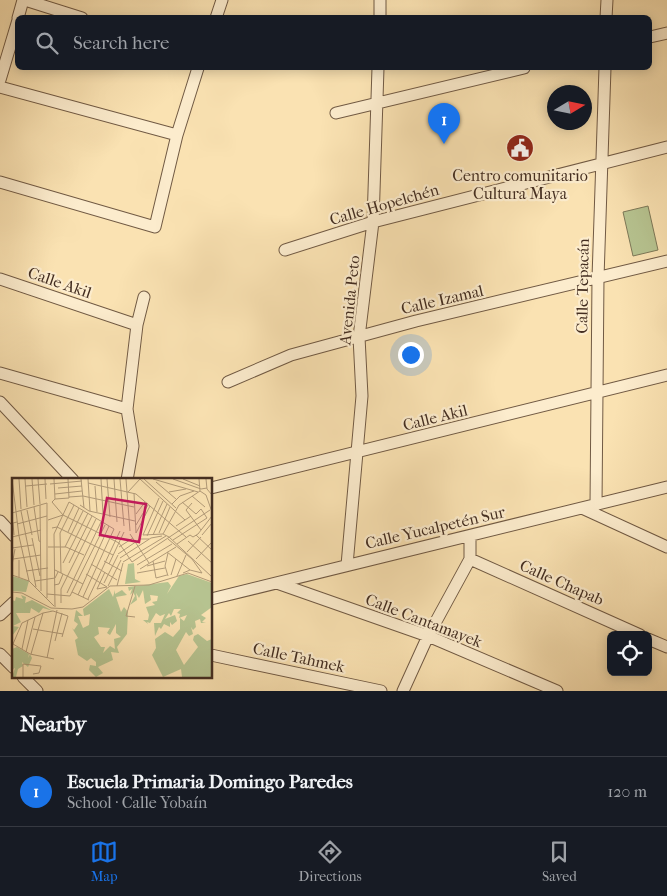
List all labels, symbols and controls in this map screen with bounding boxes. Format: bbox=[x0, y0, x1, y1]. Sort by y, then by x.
search box bbox=[15, 15, 652, 70]
icon: search bbox=[33, 29, 61, 57]
text: Search here bbox=[73, 32, 169, 54]
north arrow bbox=[547, 85, 592, 130]
pin: 1 bbox=[428, 103, 460, 144]
public building icon: Centro comunitario Cultura Maya bbox=[505, 133, 535, 163]
place label: Centro comunitario Cultura Maya bbox=[452, 166, 588, 203]
street label: Calle Hopelchén bbox=[327, 180, 442, 229]
street label: Calle Tepacán bbox=[572, 237, 593, 334]
street label: Avenida Peto bbox=[335, 254, 364, 347]
street label: Calle Akil bbox=[26, 263, 95, 302]
street label: Calle Izamal bbox=[399, 281, 486, 318]
your location bbox=[398, 342, 424, 368]
street label: Calle Akil bbox=[401, 400, 470, 435]
inset map bbox=[12, 478, 212, 678]
street label: Calle Yucalpetén Sur bbox=[363, 502, 507, 553]
street label: Calle Chapab bbox=[517, 556, 607, 609]
street label: Calle Cantamayek bbox=[363, 589, 486, 652]
map controls bbox=[607, 631, 652, 676]
button: locate bbox=[607, 631, 652, 676]
street label: Calle Tahmek bbox=[251, 638, 347, 677]
text: Nearby bbox=[20, 712, 86, 736]
text: Escuela Primaria Domingo Paredes bbox=[67, 771, 353, 793]
text: 1 bbox=[33, 782, 39, 801]
text: 120 m bbox=[608, 782, 647, 801]
text: School · Calle Yobaín bbox=[67, 793, 207, 812]
tab: Map bbox=[90, 838, 118, 885]
tab: Directions bbox=[299, 838, 362, 885]
tab: Saved bbox=[542, 838, 577, 885]

